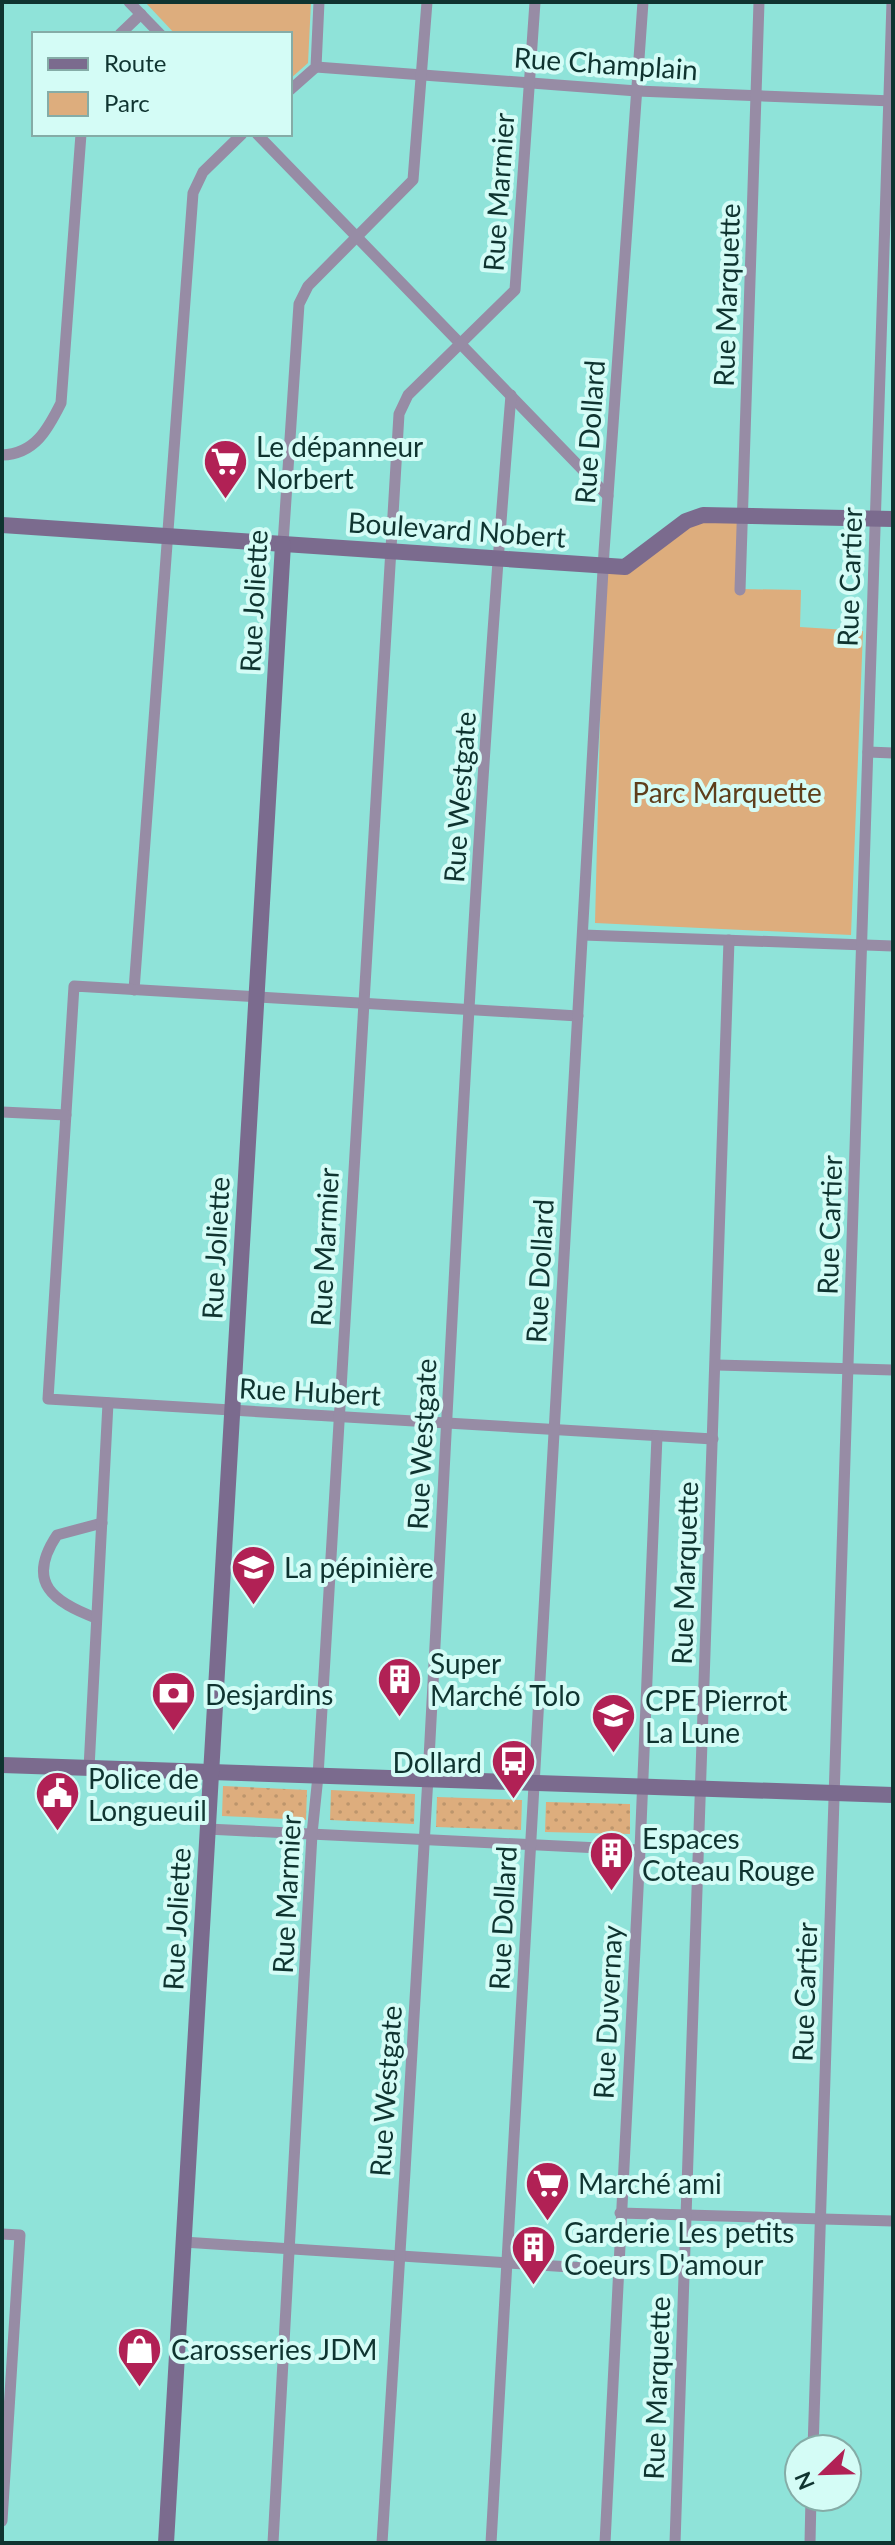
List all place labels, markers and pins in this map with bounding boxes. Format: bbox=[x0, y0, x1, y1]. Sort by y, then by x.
place label: Le dépanneur Norbert bbox=[256, 429, 423, 495]
supermarket icon: Le dépanneur Norbert bbox=[201, 438, 249, 501]
school or university icon: La pépinière bbox=[229, 1543, 277, 1606]
place label: La pépinière bbox=[284, 1550, 434, 1584]
place label: Super Marché Tolo bbox=[430, 1646, 581, 1712]
building icon: Super Marché Tolo bbox=[375, 1655, 423, 1718]
bank icon: Desjardins bbox=[150, 1670, 198, 1733]
place label: Desjardins bbox=[205, 1677, 333, 1711]
place label: CPE Pierrot La Lune bbox=[645, 1683, 788, 1749]
school or university icon: CPE Pierrot La Lune bbox=[590, 1692, 638, 1755]
bus stop icon: Dollard bbox=[489, 1738, 537, 1801]
place label: Dollard bbox=[393, 1745, 482, 1779]
place label: Police de Longueuil bbox=[88, 1761, 207, 1827]
public building icon: Police de Longueuil bbox=[33, 1770, 81, 1833]
place label: Espaces Coteau Rouge bbox=[642, 1821, 815, 1887]
building icon: Espaces Coteau Rouge bbox=[587, 1830, 635, 1893]
supermarket icon: Marché ami bbox=[523, 2159, 571, 2222]
place label: Marché ami bbox=[578, 2166, 722, 2200]
place label: Garderie Les petits Coeurs D'amour bbox=[564, 2215, 794, 2281]
building icon: Garderie Les petits Coeurs D'amour bbox=[509, 2224, 557, 2287]
shop icon: Carosseries JDM bbox=[116, 2325, 164, 2388]
place label: Carosseries JDM bbox=[171, 2332, 377, 2366]

